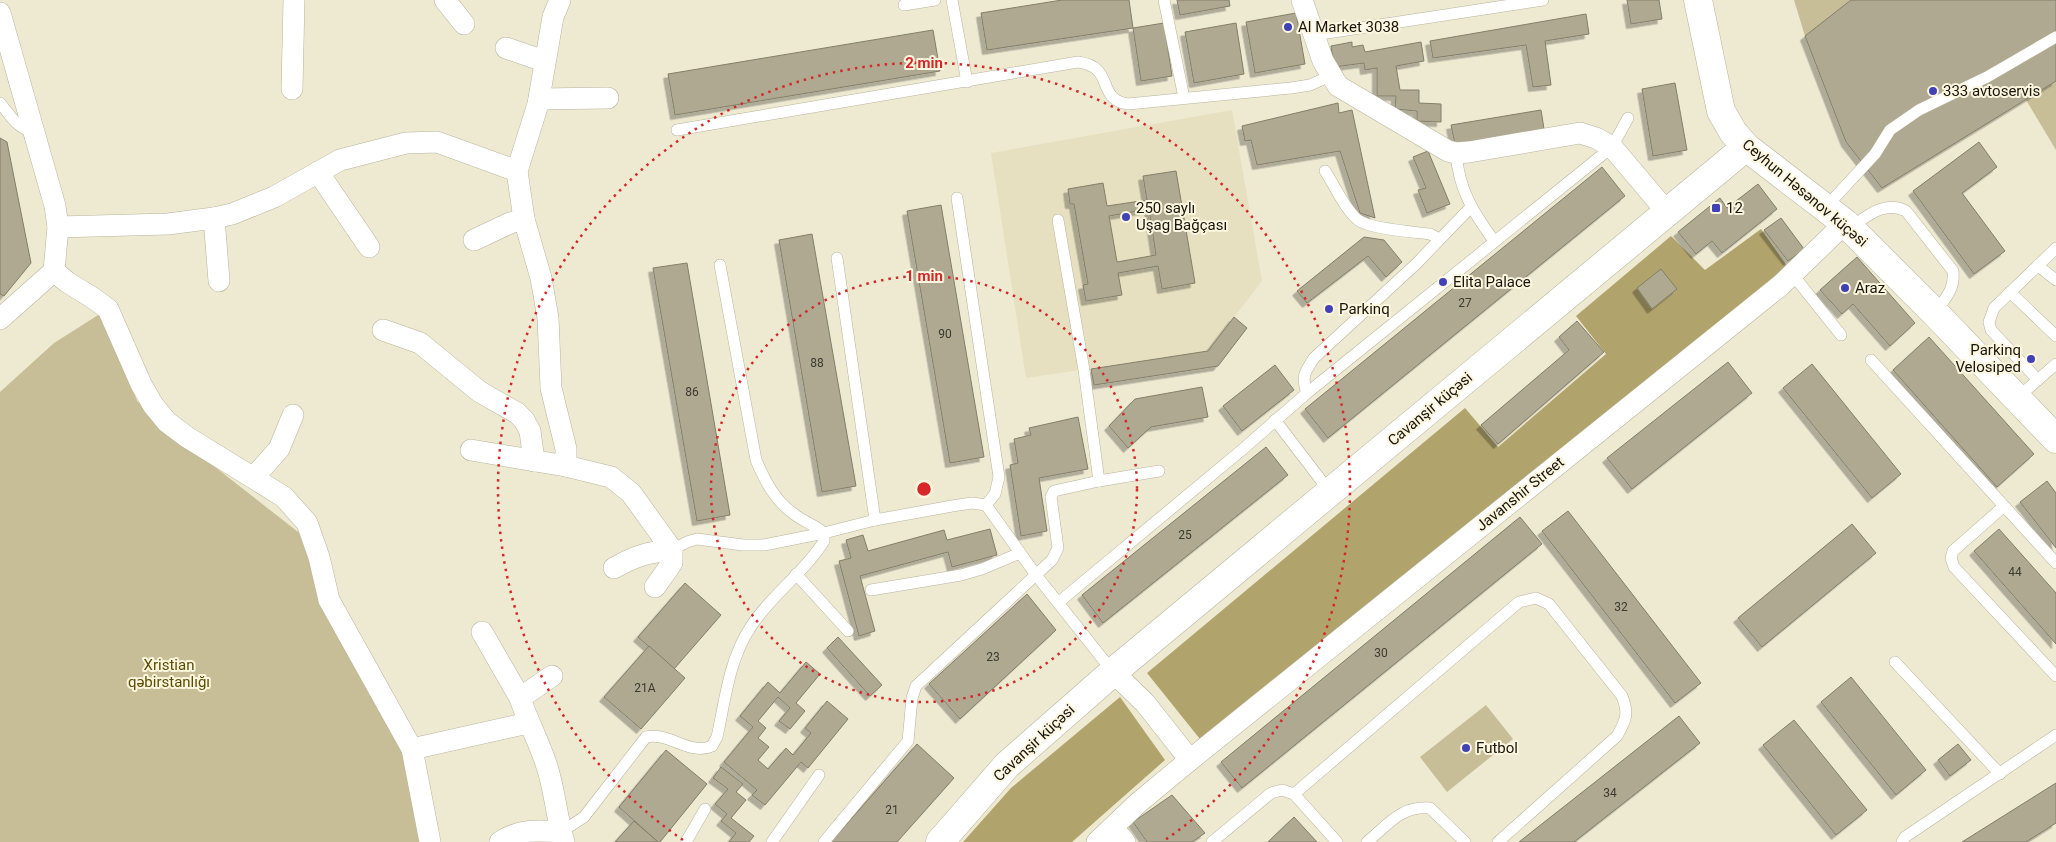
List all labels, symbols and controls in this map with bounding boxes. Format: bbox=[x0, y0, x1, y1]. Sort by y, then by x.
place label: Al Market 3038 bbox=[1298, 18, 1399, 36]
marker: Al Market 3038 bbox=[1282, 21, 1294, 33]
text: 2 min bbox=[905, 54, 943, 72]
place label: 333 avtoservis bbox=[1943, 82, 2040, 100]
marker: 333 avtoservis bbox=[1927, 85, 1939, 97]
street label: Ceyhun Həsənov küçəsi bbox=[1739, 135, 1871, 251]
place label: 250 saylı Uşag Bağçası bbox=[1136, 199, 1227, 234]
place label: 12 bbox=[1726, 199, 1743, 217]
marker: 12 bbox=[1710, 202, 1722, 214]
marker: 250 saylı Uşag Bağçası bbox=[1120, 211, 1132, 223]
text: 1 min bbox=[905, 267, 943, 285]
place label: Elita Palace bbox=[1453, 273, 1531, 291]
marker: Elita Palace bbox=[1437, 276, 1449, 288]
place label: Araz bbox=[1855, 279, 1885, 297]
marker: Araz bbox=[1839, 282, 1851, 294]
house number: 27 bbox=[1458, 296, 1472, 310]
place label: Parkinq bbox=[1339, 300, 1390, 318]
marker: Parkinq bbox=[1323, 303, 1335, 315]
house number: 90 bbox=[938, 327, 952, 341]
place label: Parkinq Velosiped bbox=[1955, 341, 2021, 376]
marker: Parkinq Velosiped bbox=[2025, 353, 2037, 365]
house number: 88 bbox=[810, 356, 824, 370]
street label: Cavanşir küçəsi bbox=[1384, 368, 1476, 450]
house number: 86 bbox=[685, 385, 699, 399]
street label: Javanshir Street bbox=[1472, 453, 1568, 535]
centre of rings bbox=[915, 480, 933, 498]
house number: 25 bbox=[1178, 528, 1192, 542]
house number: 44 bbox=[2008, 565, 2022, 579]
house number: 32 bbox=[1614, 600, 1628, 614]
house number: 30 bbox=[1374, 646, 1388, 660]
house number: 23 bbox=[986, 650, 1000, 664]
park label: Xristian qəbirstanlığı bbox=[128, 656, 210, 691]
house number: 21A bbox=[634, 681, 656, 695]
street label: Cavanşir küçəsi bbox=[990, 701, 1078, 785]
place label: Futbol bbox=[1476, 739, 1518, 757]
marker: Futbol bbox=[1460, 742, 1472, 754]
house number: 34 bbox=[1603, 786, 1617, 800]
house number: 21 bbox=[885, 803, 899, 817]

